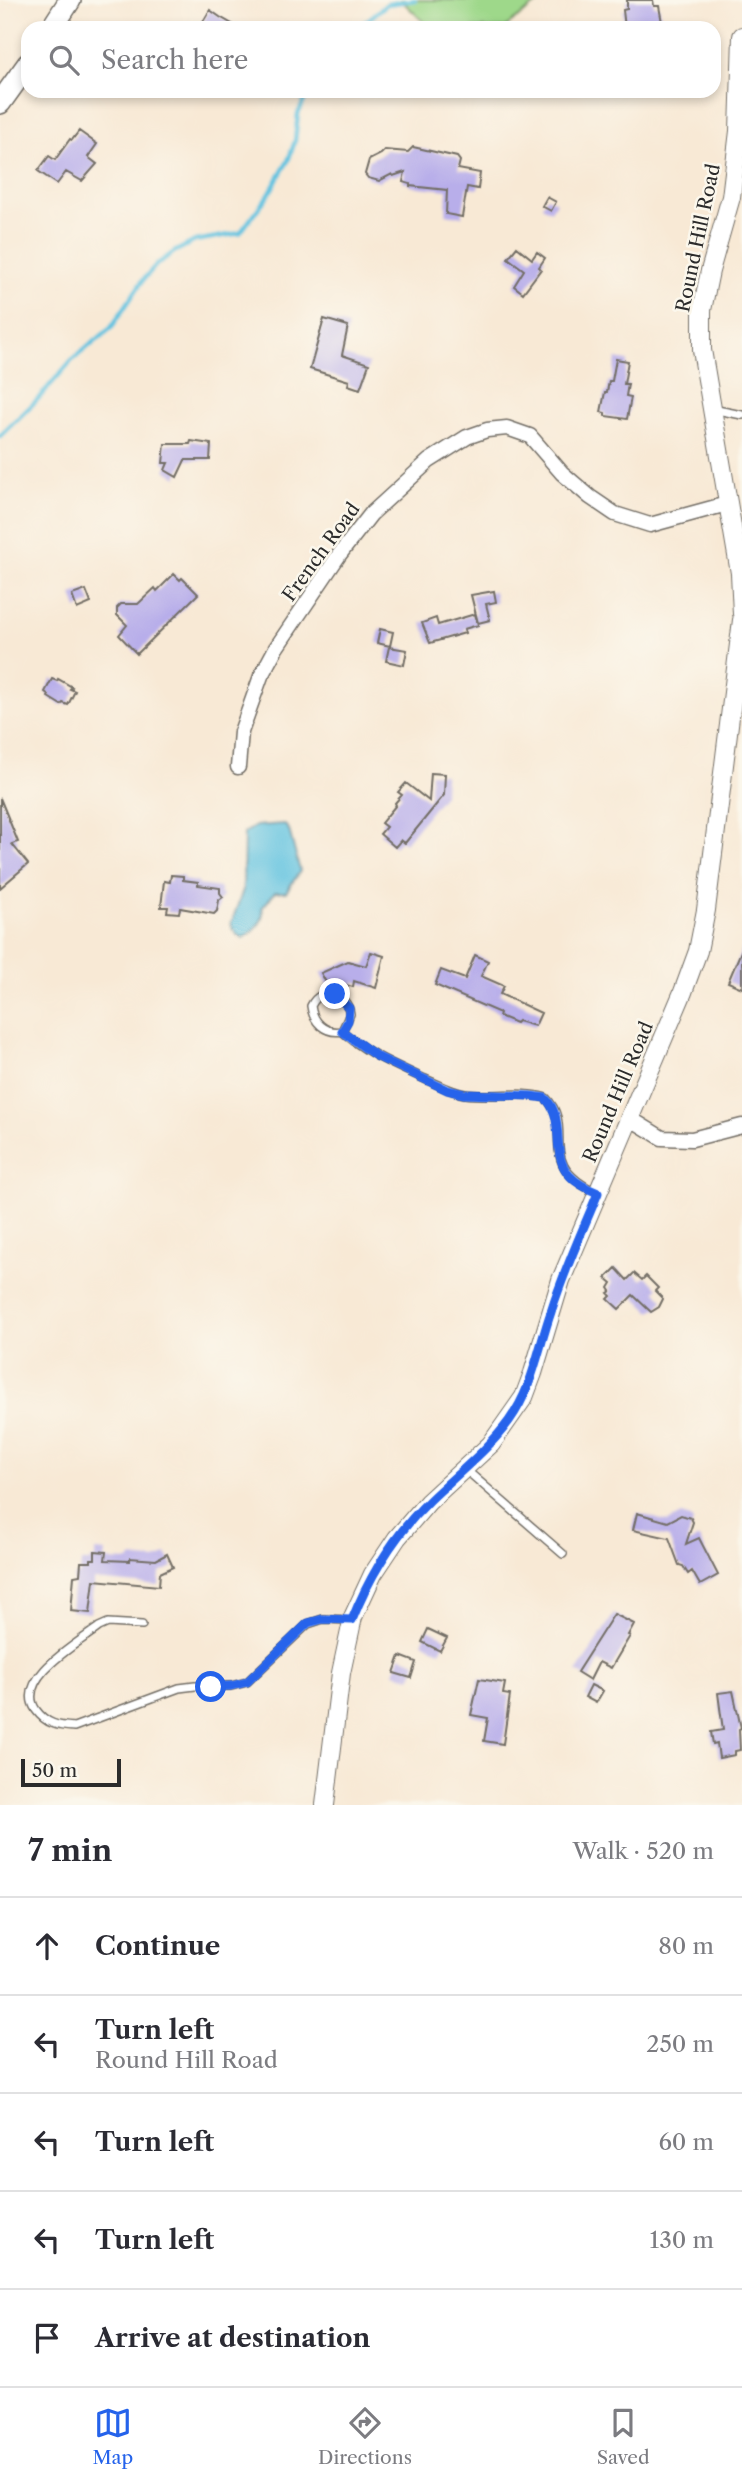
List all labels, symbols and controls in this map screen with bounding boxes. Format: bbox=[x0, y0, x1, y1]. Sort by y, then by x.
search box bbox=[21, 21, 721, 98]
icon: search bbox=[45, 41, 83, 79]
text: Search here bbox=[101, 44, 248, 76]
street label: Round Hill Road bbox=[671, 161, 725, 314]
street label: French Road bbox=[277, 498, 365, 606]
route end bbox=[319, 978, 350, 1009]
street label: Round Hill Road bbox=[578, 1018, 658, 1166]
route start bbox=[195, 1671, 226, 1702]
scale bar bbox=[21, 1756, 121, 1788]
text: 50 m bbox=[32, 1759, 77, 1782]
text: 7 min bbox=[28, 1832, 112, 1869]
text: Walk · 520 m bbox=[573, 1837, 714, 1865]
icon: ahead bbox=[28, 1927, 66, 1965]
text: Continue bbox=[95, 1930, 220, 1962]
text: 80 m bbox=[658, 1932, 714, 1960]
text: Turn left bbox=[95, 2014, 214, 2046]
icon: left bbox=[28, 2025, 66, 2063]
text: 250 m bbox=[646, 2030, 714, 2058]
text: Round Hill Road bbox=[95, 2046, 278, 2074]
icon: left bbox=[28, 2123, 66, 2161]
text: Turn left bbox=[95, 2126, 214, 2158]
text: 60 m bbox=[658, 2128, 714, 2156]
icon: left bbox=[28, 2221, 66, 2259]
text: Turn left bbox=[95, 2224, 214, 2256]
text: 130 m bbox=[650, 2226, 714, 2254]
icon: arrive bbox=[28, 2319, 66, 2357]
text: Arrive at destination bbox=[95, 2322, 370, 2354]
tab: Map bbox=[92, 2404, 133, 2469]
tab: Directions bbox=[318, 2404, 412, 2469]
tab: Saved bbox=[597, 2404, 650, 2469]

